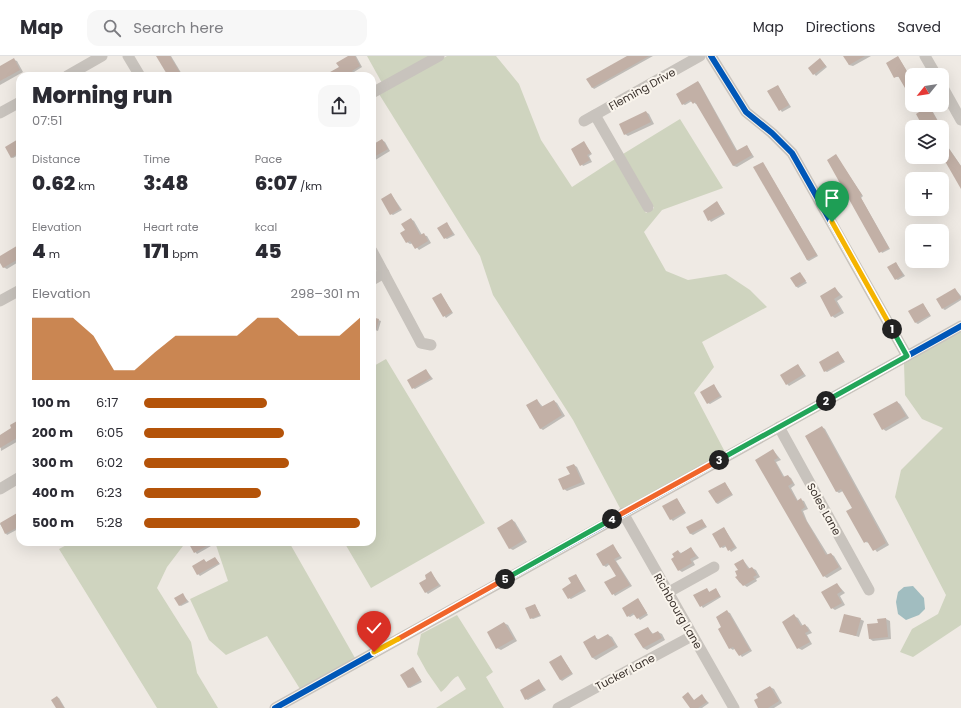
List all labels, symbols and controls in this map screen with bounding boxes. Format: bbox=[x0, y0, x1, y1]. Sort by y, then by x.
search box bbox=[87, 10, 367, 46]
text: Map bbox=[20, 14, 63, 41]
icon: search bbox=[101, 17, 123, 39]
text: Search here bbox=[133, 17, 224, 38]
text: Map bbox=[753, 17, 784, 37]
text: Directions bbox=[806, 17, 875, 37]
text: Saved bbox=[897, 17, 941, 37]
street label: Fleming Drive bbox=[606, 64, 678, 114]
north arrow bbox=[905, 68, 949, 112]
map controls bbox=[905, 68, 949, 268]
text: Morning run bbox=[32, 80, 173, 111]
button: share bbox=[318, 85, 360, 127]
text: 07:51 bbox=[32, 111, 62, 130]
button: layers bbox=[905, 120, 949, 164]
text: Distance bbox=[32, 151, 80, 167]
text: Time bbox=[143, 151, 170, 167]
text: Pace bbox=[255, 151, 282, 167]
text: 0.62 bbox=[32, 169, 75, 197]
text: 3:48 bbox=[143, 169, 188, 197]
text: 6:07 bbox=[255, 169, 297, 197]
button: + bbox=[905, 172, 949, 216]
text: km bbox=[75, 178, 95, 194]
text: /km bbox=[297, 178, 322, 194]
pin bbox=[815, 181, 849, 222]
icon: arrive bbox=[821, 187, 843, 209]
text: Elevation bbox=[32, 219, 82, 235]
text: Heart rate bbox=[143, 219, 199, 235]
text: kcal bbox=[255, 219, 277, 235]
button: − bbox=[905, 224, 949, 268]
text: 4 bbox=[32, 237, 46, 265]
text: 171 bbox=[143, 237, 169, 265]
text: 45 bbox=[255, 237, 282, 265]
text: m bbox=[46, 246, 60, 262]
text: bpm bbox=[169, 246, 198, 262]
text: Elevation bbox=[32, 284, 91, 303]
text: 298–301 m bbox=[290, 284, 360, 303]
pin: 1 bbox=[882, 319, 902, 339]
text: 1 bbox=[890, 321, 894, 337]
pin: 2 bbox=[816, 391, 836, 411]
text: 100 m bbox=[32, 393, 70, 412]
text: 6:17 bbox=[96, 393, 118, 412]
text: 2 bbox=[823, 393, 829, 409]
text: 200 m bbox=[32, 423, 73, 442]
text: 6:05 bbox=[96, 423, 123, 442]
pin: 3 bbox=[709, 450, 729, 470]
text: 3 bbox=[716, 452, 722, 468]
text: 300 m bbox=[32, 453, 73, 472]
text: 6:02 bbox=[96, 453, 123, 472]
street label: Soles Lane bbox=[803, 480, 845, 538]
text: 400 m bbox=[32, 483, 74, 502]
text: 6:23 bbox=[96, 483, 122, 502]
pin: 4 bbox=[602, 509, 622, 529]
text: 4 bbox=[608, 511, 616, 527]
text: 500 m bbox=[32, 513, 74, 532]
text: 5:28 bbox=[96, 513, 123, 532]
pin: 5 bbox=[495, 569, 515, 589]
street label: Richbourg Lane bbox=[650, 570, 706, 652]
text: 5 bbox=[501, 571, 509, 587]
pin bbox=[357, 611, 391, 652]
icon: check bbox=[363, 617, 385, 639]
street label: Tucker Lane bbox=[592, 650, 658, 694]

